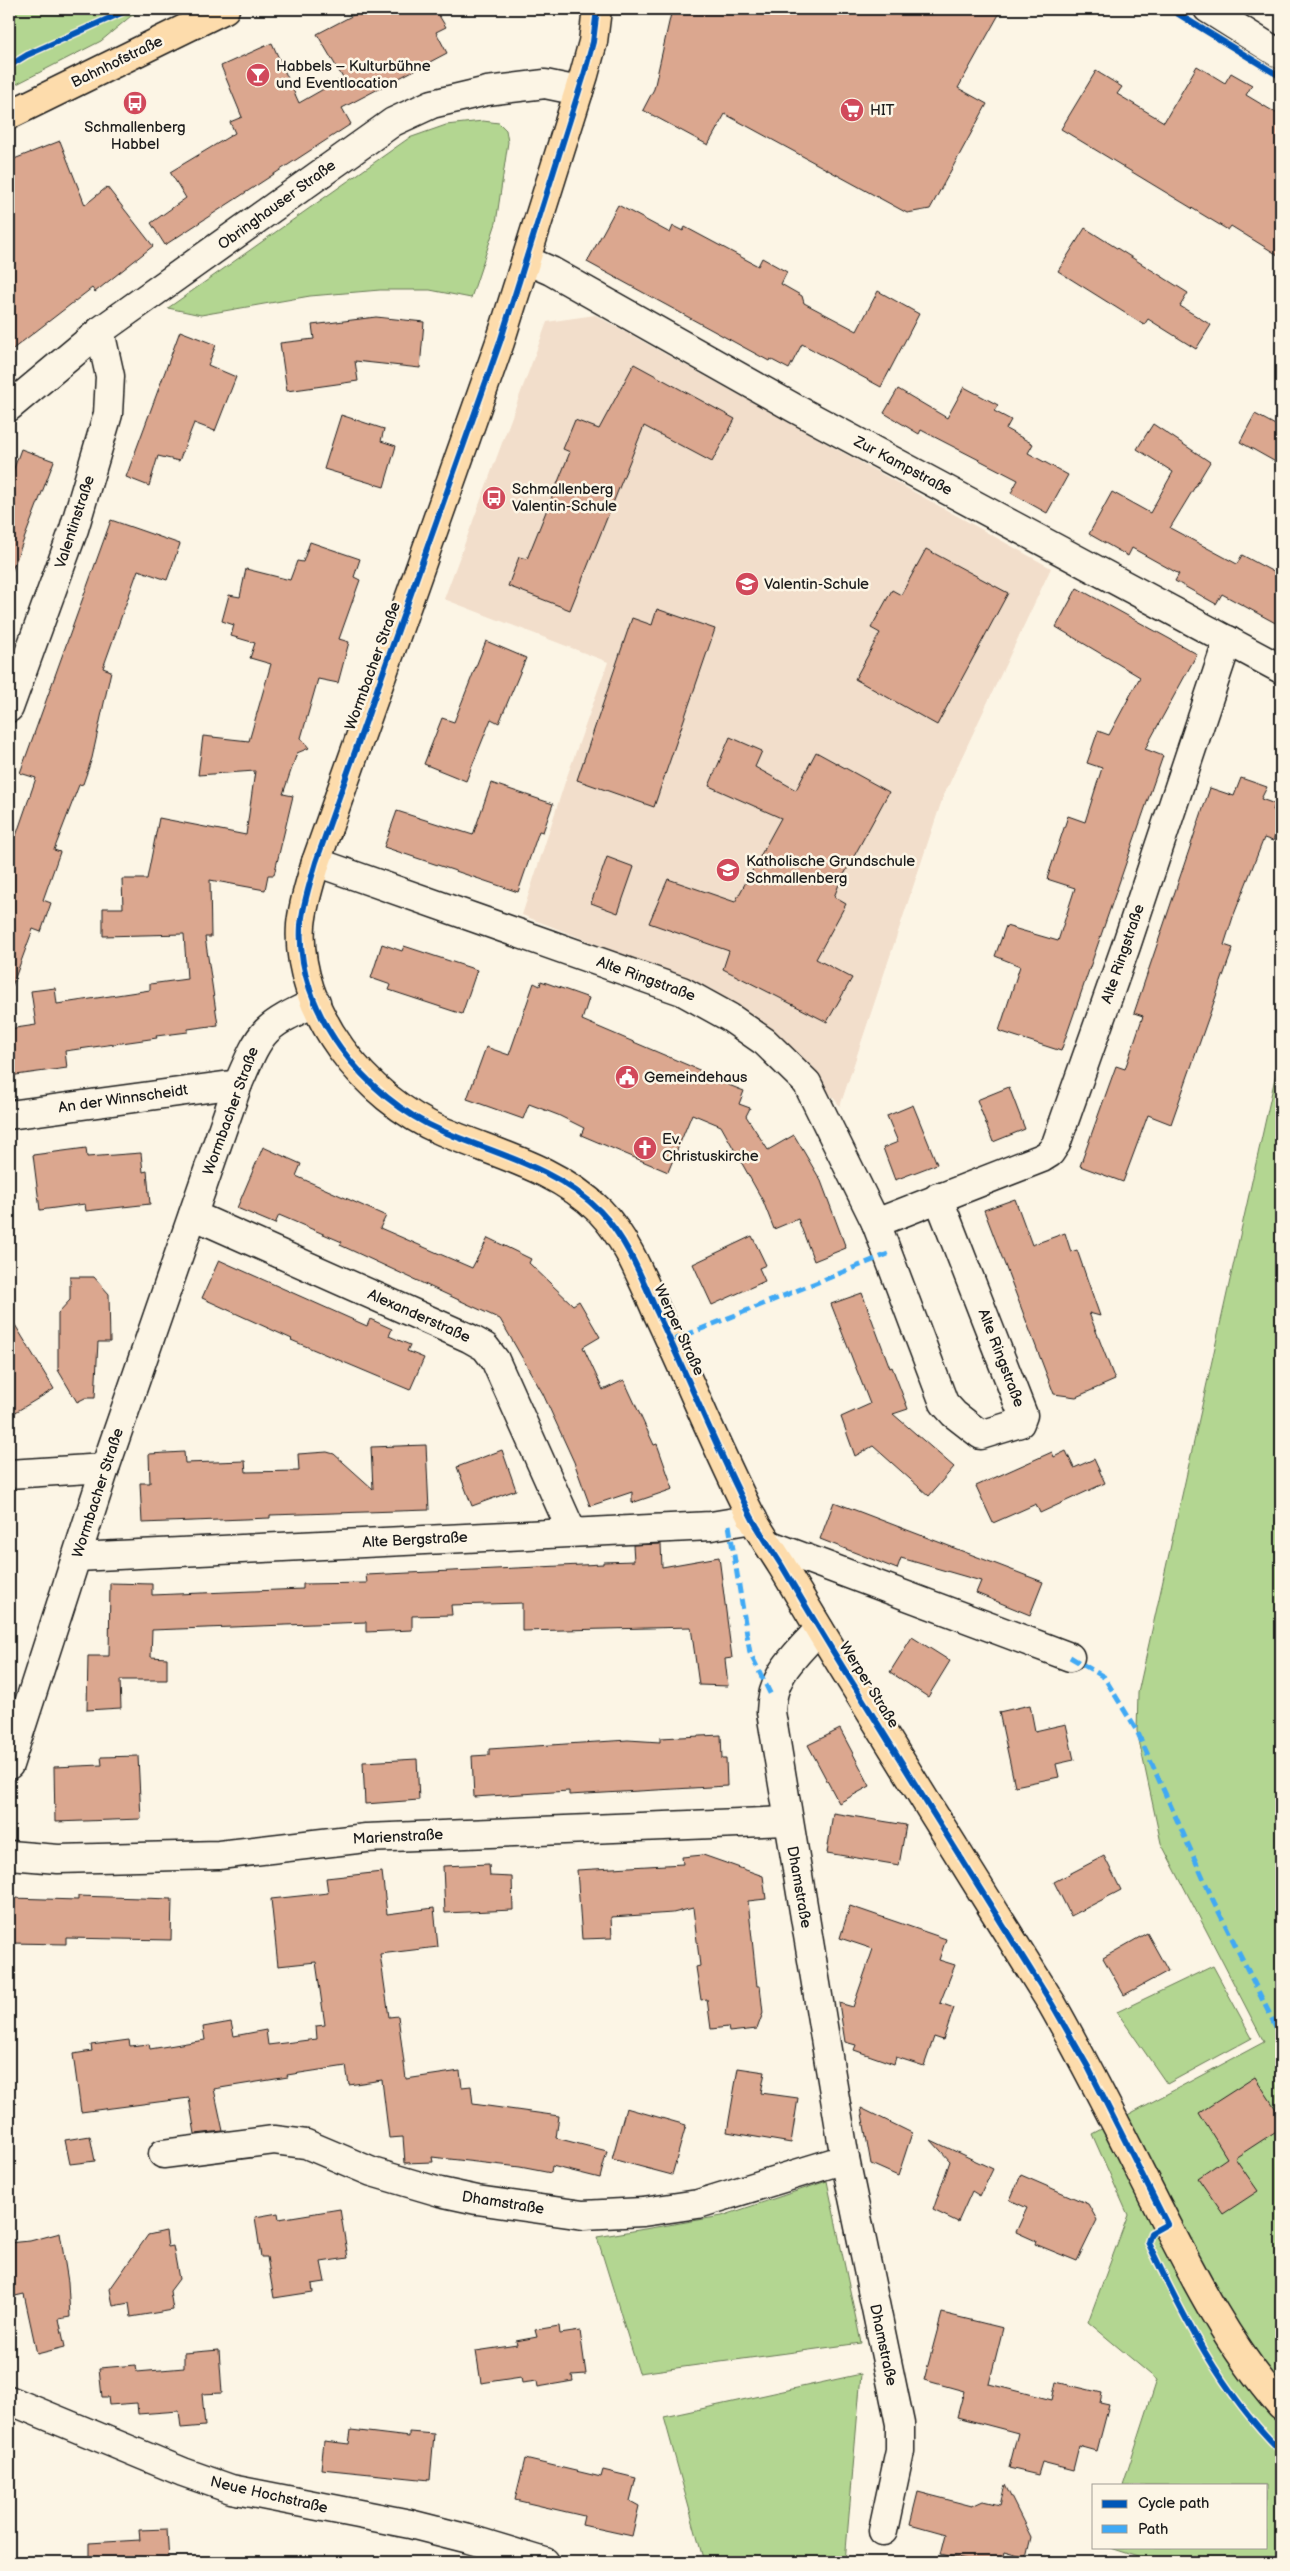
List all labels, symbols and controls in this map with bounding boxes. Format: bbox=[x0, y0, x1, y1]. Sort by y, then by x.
street label: Bahnhofstraße bbox=[68, 32, 166, 92]
place label: Habbels – Kulturbühne und Eventlocation bbox=[276, 57, 431, 93]
bar icon: Habbels – Kulturbühne und Eventlocation bbox=[245, 62, 271, 88]
bus stop icon: Schmallenberg Habbel bbox=[122, 90, 148, 116]
supermarket icon: HIT bbox=[839, 97, 865, 123]
place label: HIT bbox=[870, 101, 895, 120]
place label: Schmallenberg Habbel bbox=[84, 118, 186, 154]
street label: Obringhauser Straße bbox=[214, 156, 340, 254]
street label: Zur Kampstraße bbox=[850, 432, 956, 500]
street label: Valentinstraße bbox=[51, 473, 99, 571]
place label: Schmallenberg Valentin-Schule bbox=[512, 480, 617, 516]
bus stop icon: Schmallenberg Valentin-Schule bbox=[481, 485, 507, 511]
school or university icon: Valentin-Schule bbox=[734, 571, 760, 597]
place label: Valentin-Schule bbox=[764, 575, 869, 594]
street label: Wormbacher Straße bbox=[341, 599, 405, 733]
place label: Katholische Grundschule Schmallenberg bbox=[746, 852, 915, 888]
school or university icon: Katholische Grundschule Schmallenberg bbox=[715, 857, 741, 883]
street label: Alte Ringstraße bbox=[1097, 902, 1149, 1006]
street label: Alte Ringstraße bbox=[594, 952, 698, 1006]
street label: Wormbacher Straße bbox=[199, 1044, 263, 1178]
public building icon: Gemeindehaus bbox=[614, 1064, 640, 1090]
place label: Gemeindehaus bbox=[644, 1068, 748, 1087]
street label: An der Winnscheidt bbox=[57, 1080, 189, 1118]
place label: Ev. Christuskirche bbox=[662, 1130, 759, 1166]
church icon: Ev. Christuskirche bbox=[632, 1135, 658, 1161]
street label: Werper Straße bbox=[650, 1281, 708, 1379]
street label: Alexanderstraße bbox=[365, 1285, 473, 1347]
street label: Alte Ringstraße bbox=[974, 1306, 1029, 1410]
street label: Wormbacher Straße bbox=[68, 1426, 128, 1560]
street label: Alte Bergstraße bbox=[362, 1528, 468, 1552]
street label: Werper Straße bbox=[835, 1638, 903, 1732]
street label: Marienstraße bbox=[352, 1825, 444, 1849]
street label: Dhamstraße bbox=[782, 1844, 816, 1930]
street label: Dhamstraße bbox=[461, 2187, 546, 2219]
street label: Dhamstraße bbox=[865, 2302, 901, 2388]
street label: Neue Hochstraße bbox=[208, 2472, 330, 2518]
legend bbox=[1092, 2484, 1268, 2548]
text: Cycle path bbox=[1138, 2494, 1209, 2513]
text: Path bbox=[1138, 2520, 1168, 2539]

